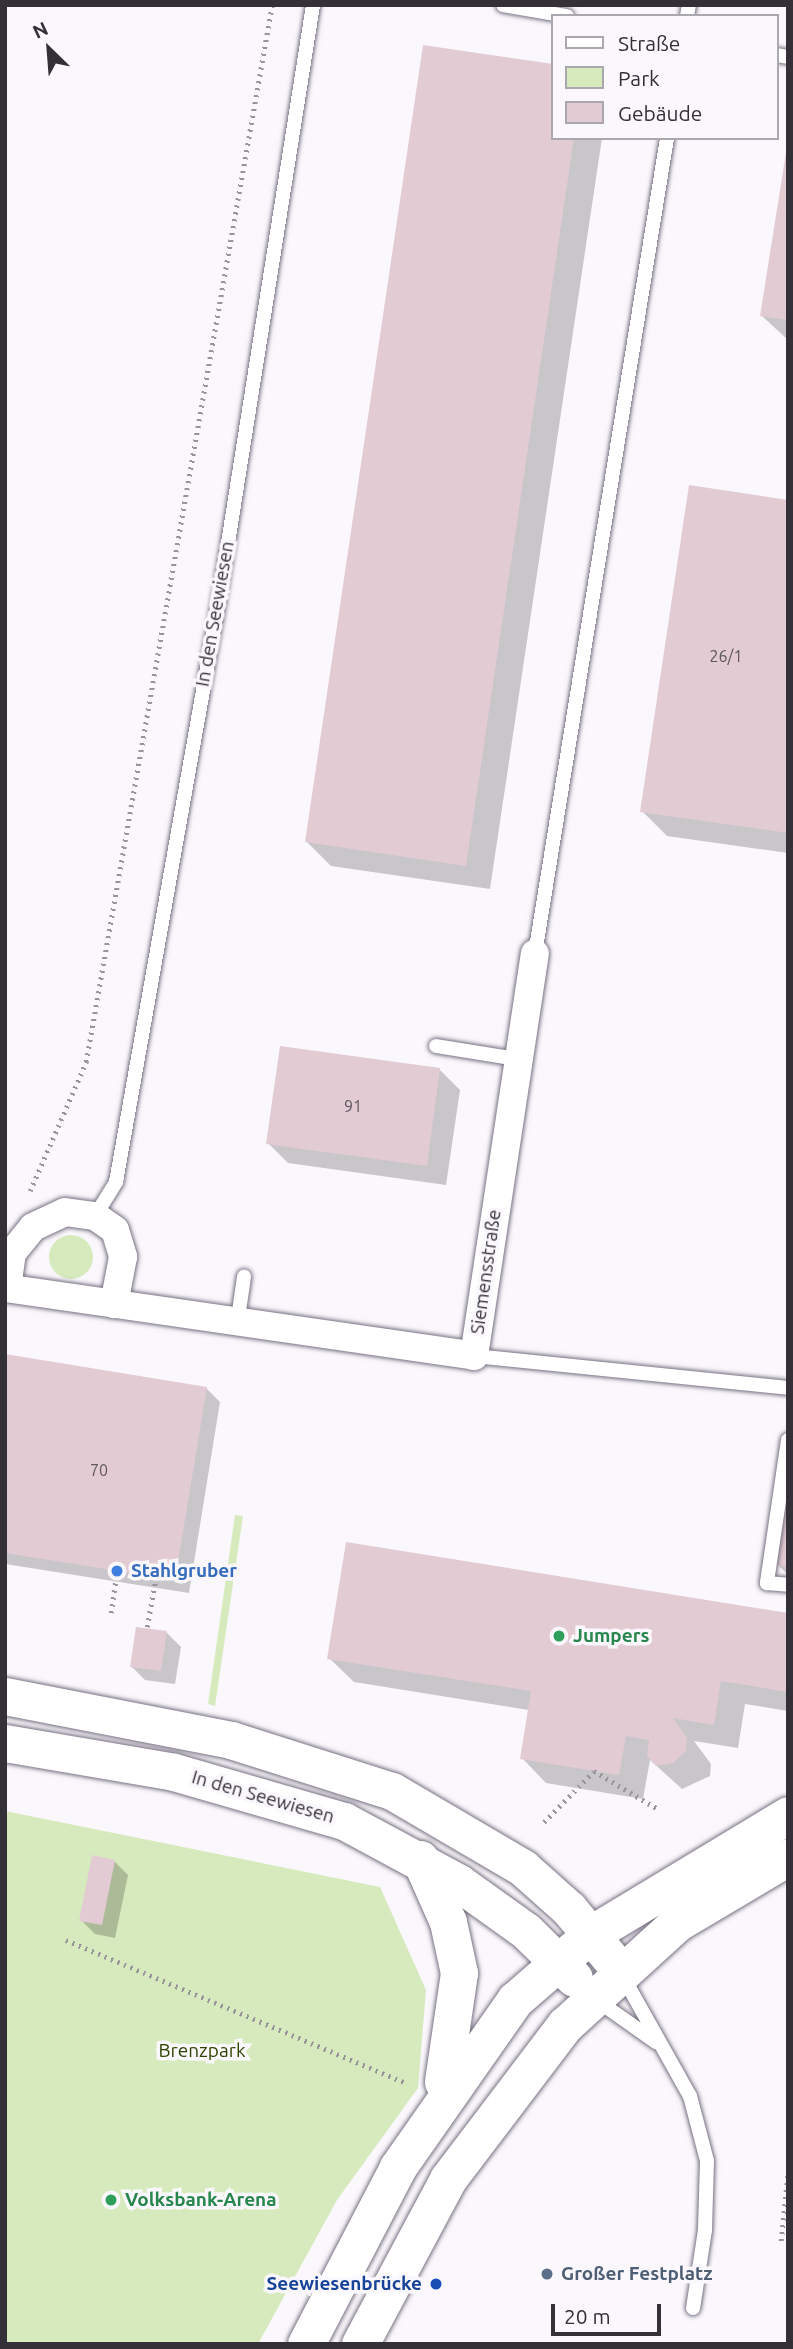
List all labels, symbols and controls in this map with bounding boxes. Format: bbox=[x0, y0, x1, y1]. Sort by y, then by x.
north arrow bbox=[14, 14, 84, 84]
legend bbox=[552, 14, 779, 140]
text: N bbox=[29, 17, 51, 43]
text: Straße bbox=[618, 31, 680, 55]
text: Park bbox=[618, 66, 660, 90]
text: Gebäude bbox=[618, 101, 702, 125]
street label: In den Seewiesen bbox=[191, 540, 239, 688]
house number: 26/1 bbox=[710, 646, 742, 666]
house number: 91 bbox=[344, 1096, 362, 1116]
street label: Siemensstraße bbox=[466, 1208, 506, 1336]
house number: 70 bbox=[90, 1460, 108, 1480]
place label: Stahlgruber bbox=[131, 1560, 237, 1582]
marker: Stahlgruber bbox=[109, 1563, 125, 1579]
place label: Jumpers bbox=[573, 1625, 649, 1647]
marker: Jumpers bbox=[551, 1628, 567, 1644]
street label: In den Seewiesen bbox=[189, 1766, 337, 1828]
park label: Brenzpark bbox=[158, 2040, 246, 2062]
place label: Volksbank-Arena bbox=[125, 2189, 277, 2211]
marker: Volksbank-Arena bbox=[103, 2192, 119, 2208]
place label: Großer Festplatz bbox=[561, 2263, 713, 2285]
marker: Großer Festplatz bbox=[539, 2266, 555, 2282]
place label: Seewiesenbrücke bbox=[267, 2273, 422, 2295]
marker: Seewiesenbrücke bbox=[428, 2276, 444, 2292]
scale bar bbox=[555, 2290, 665, 2334]
text: 20 m bbox=[564, 2304, 611, 2328]

